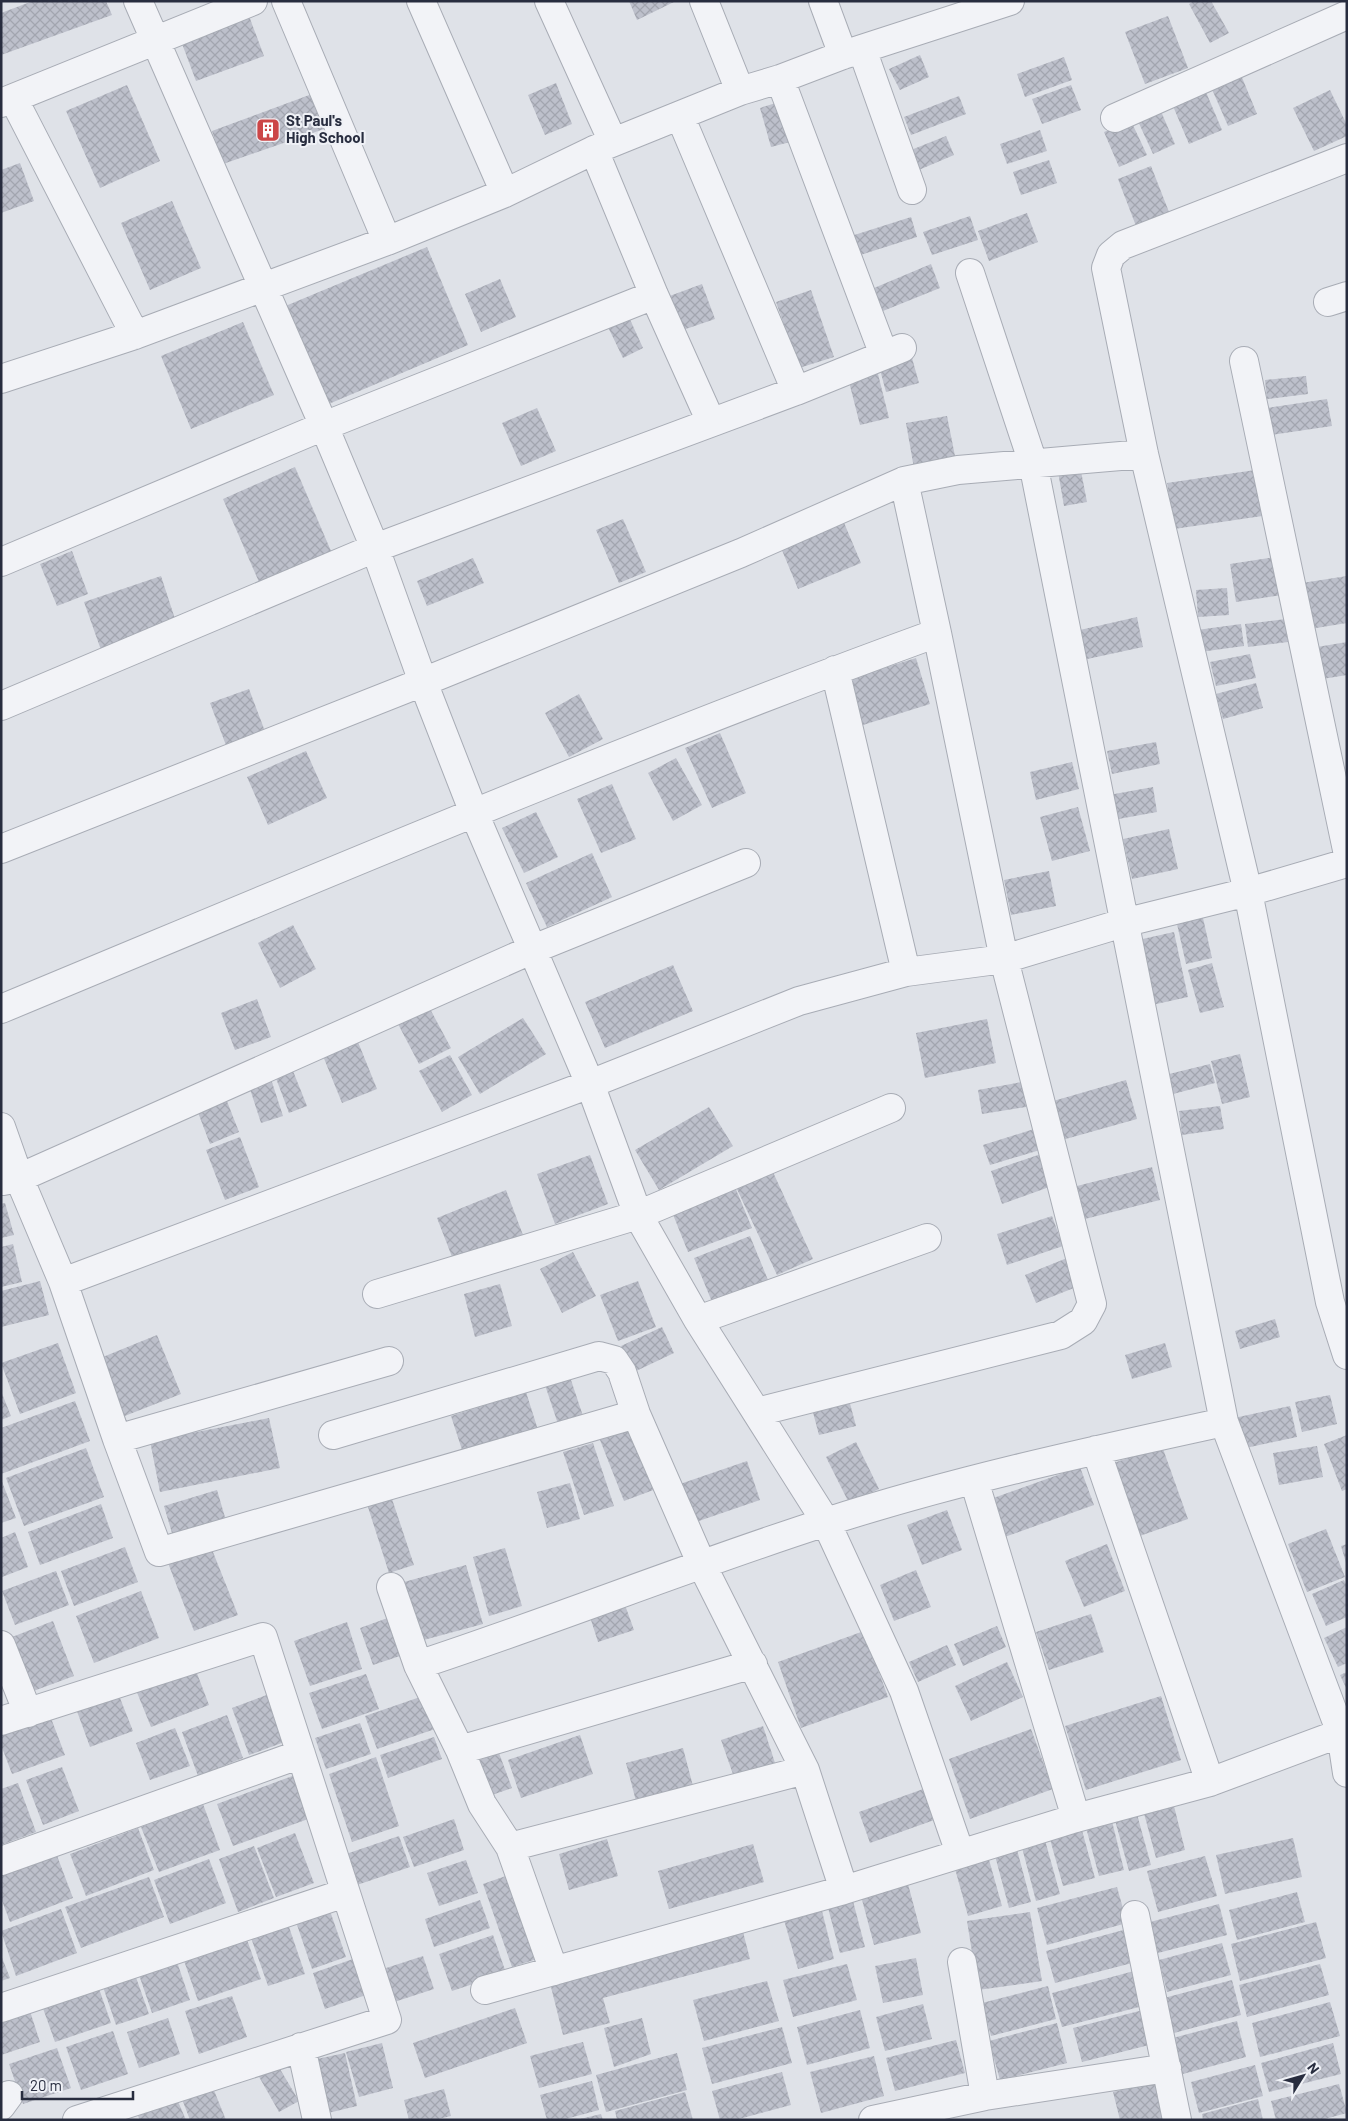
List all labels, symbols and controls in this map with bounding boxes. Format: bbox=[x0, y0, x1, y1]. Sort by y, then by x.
place label: St Paul's High School bbox=[286, 111, 364, 146]
building icon: St Paul's High School bbox=[255, 117, 281, 143]
north arrow bbox=[1278, 2051, 1328, 2101]
text: N bbox=[1304, 2059, 1323, 2077]
scale bar bbox=[22, 2068, 134, 2100]
text: 20 m bbox=[30, 2076, 62, 2094]

